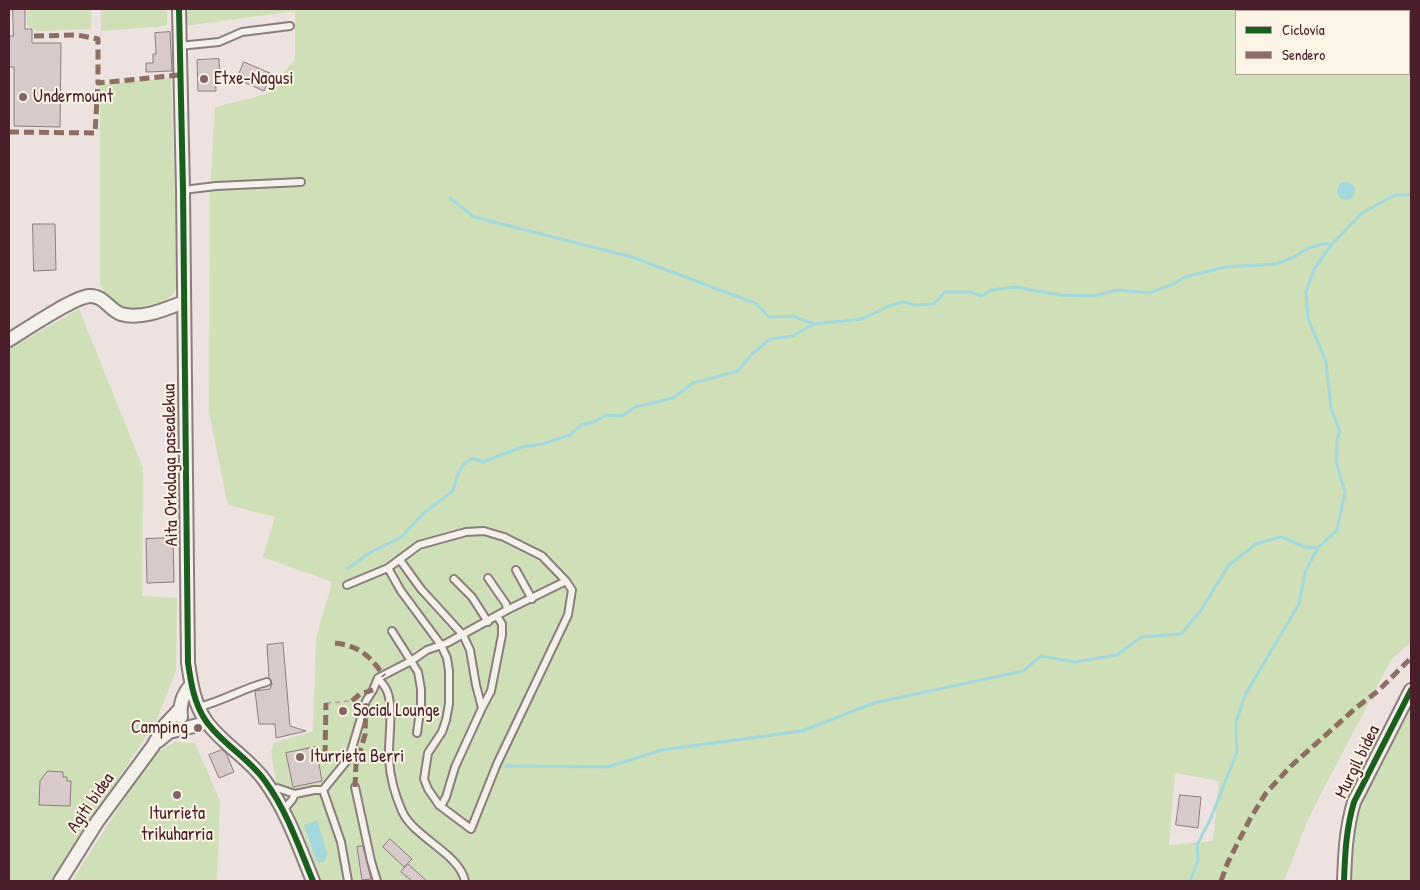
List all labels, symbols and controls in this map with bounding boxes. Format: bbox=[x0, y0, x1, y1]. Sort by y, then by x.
legend bbox=[1235, 10, 1410, 75]
text: Ciclovía bbox=[1282, 19, 1325, 40]
text: Sendero bbox=[1282, 44, 1325, 65]
place label: Etxe-Nagusi bbox=[214, 68, 293, 90]
marker: Etxe-Nagusi bbox=[198, 73, 210, 85]
place label: Undermount bbox=[33, 86, 113, 108]
marker: Undermount bbox=[17, 91, 29, 103]
street label: Aita Orkolaga pasealekua bbox=[159, 384, 183, 546]
place label: Social Lounge bbox=[353, 700, 440, 722]
marker: Social Lounge bbox=[337, 705, 349, 717]
place label: Camping bbox=[131, 717, 188, 739]
marker: Camping bbox=[192, 722, 204, 734]
street label: Murgil bidea bbox=[1331, 722, 1385, 802]
place label: Iturrieta Berri bbox=[310, 746, 404, 768]
marker: Iturrieta Berri bbox=[294, 751, 306, 763]
street label: Agiti bidea bbox=[63, 769, 119, 837]
marker: Iturrieta trikuharria bbox=[171, 789, 183, 801]
place label: Iturrieta trikuharria bbox=[141, 803, 213, 846]

